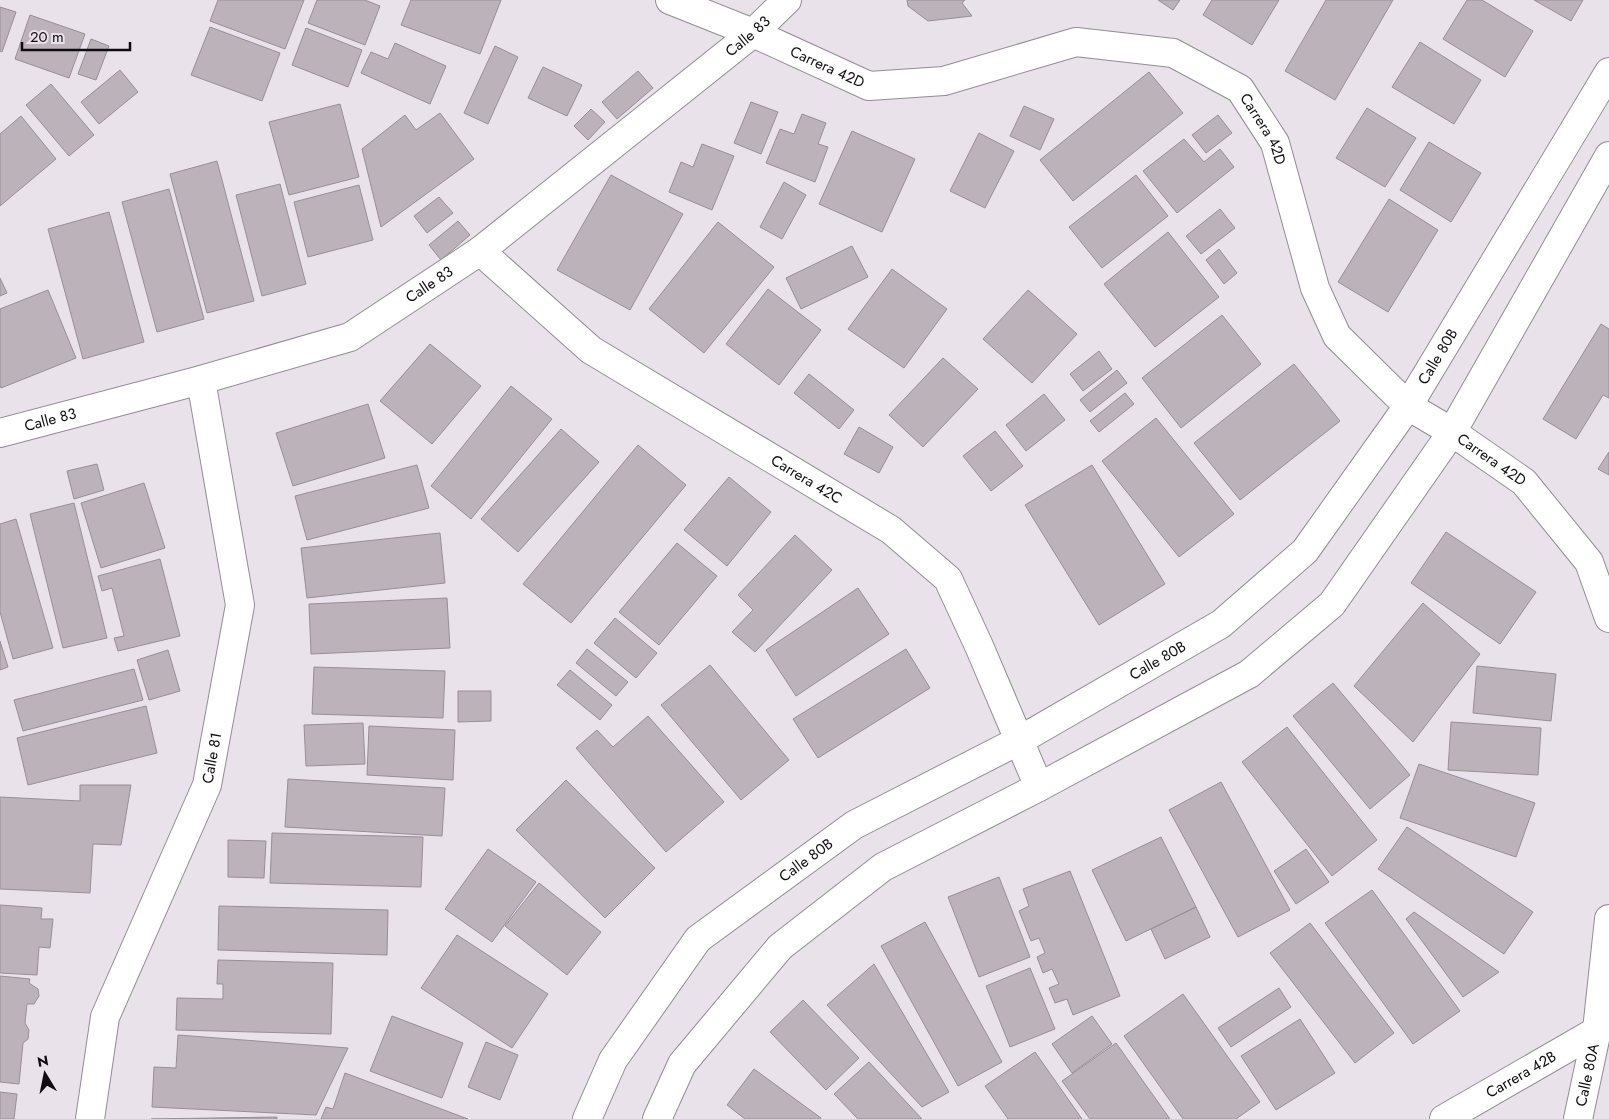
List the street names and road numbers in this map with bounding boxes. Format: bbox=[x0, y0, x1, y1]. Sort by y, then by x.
street label: Calle 83 bbox=[721, 11, 775, 62]
street label: Carrera 42D bbox=[786, 40, 868, 94]
street label: Carrera 42D bbox=[1234, 89, 1291, 167]
street label: Calle 83 bbox=[401, 261, 457, 308]
street label: Calle 80B bbox=[1412, 324, 1463, 389]
street label: Calle 83 bbox=[22, 402, 79, 437]
street label: Carrera 42D bbox=[1453, 428, 1531, 491]
street label: Carrera 42C bbox=[767, 449, 846, 509]
street label: Calle 80B bbox=[1125, 635, 1190, 686]
street label: Calle 81 bbox=[196, 731, 227, 785]
street label: Calle 80B bbox=[774, 833, 838, 887]
street label: Calle 80A bbox=[1570, 1041, 1605, 1108]
street label: Carrera 42B bbox=[1482, 1046, 1560, 1104]

